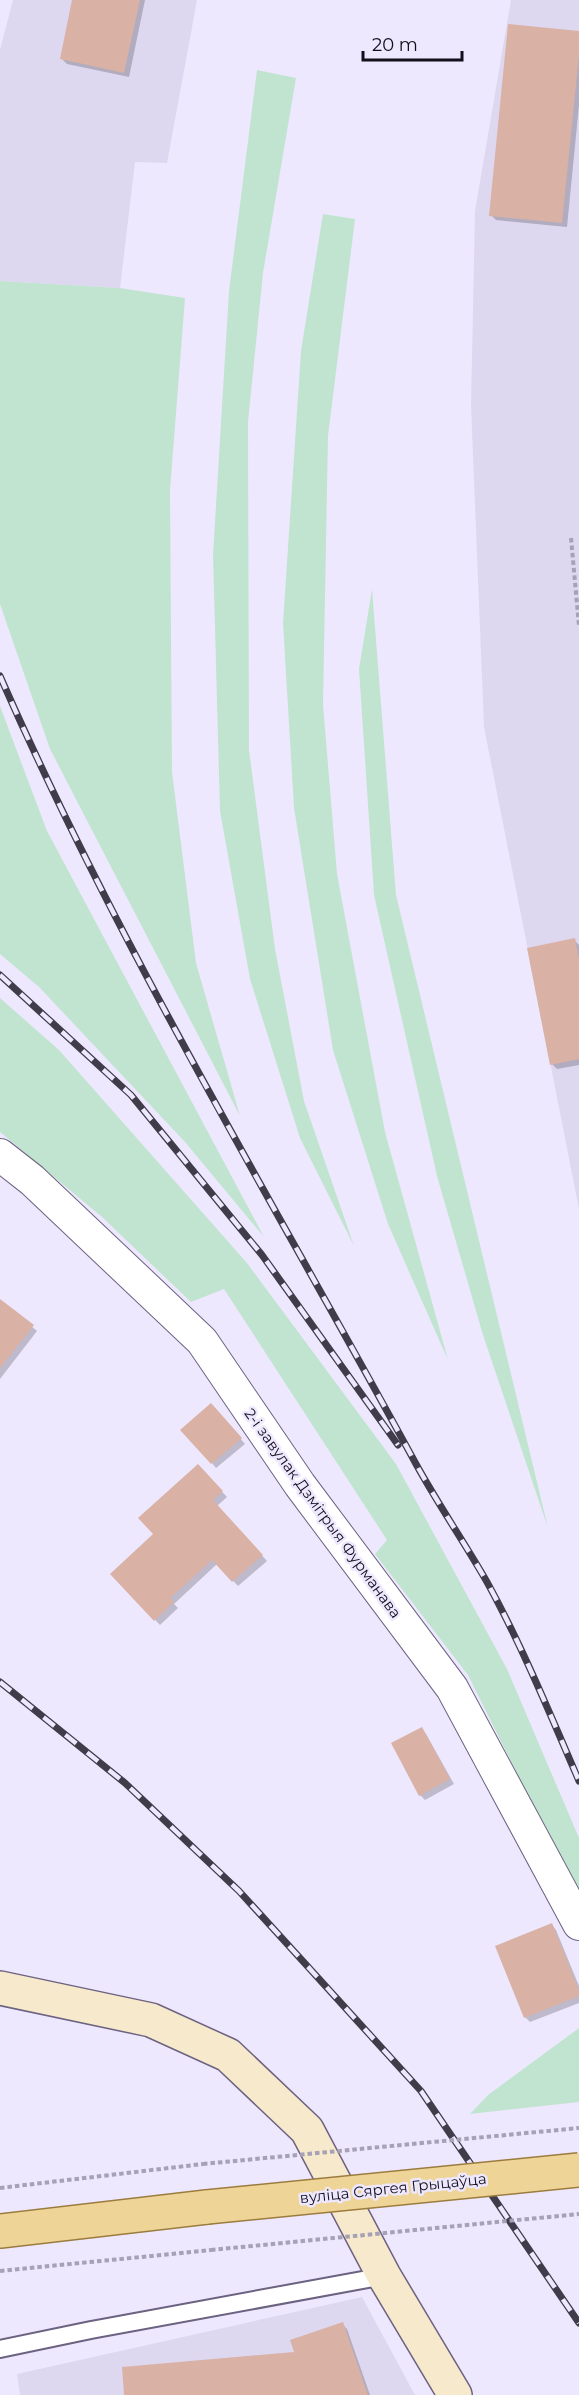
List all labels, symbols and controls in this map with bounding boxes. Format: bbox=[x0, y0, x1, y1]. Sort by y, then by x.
scale bar bbox=[363, 24, 462, 62]
text: 20 m bbox=[372, 34, 418, 56]
street label: 2-і завулак Дзмітрыя Фурманава bbox=[240, 1404, 406, 1622]
street label: вуліца Сяргея Грыцаўца bbox=[299, 2169, 487, 2207]

